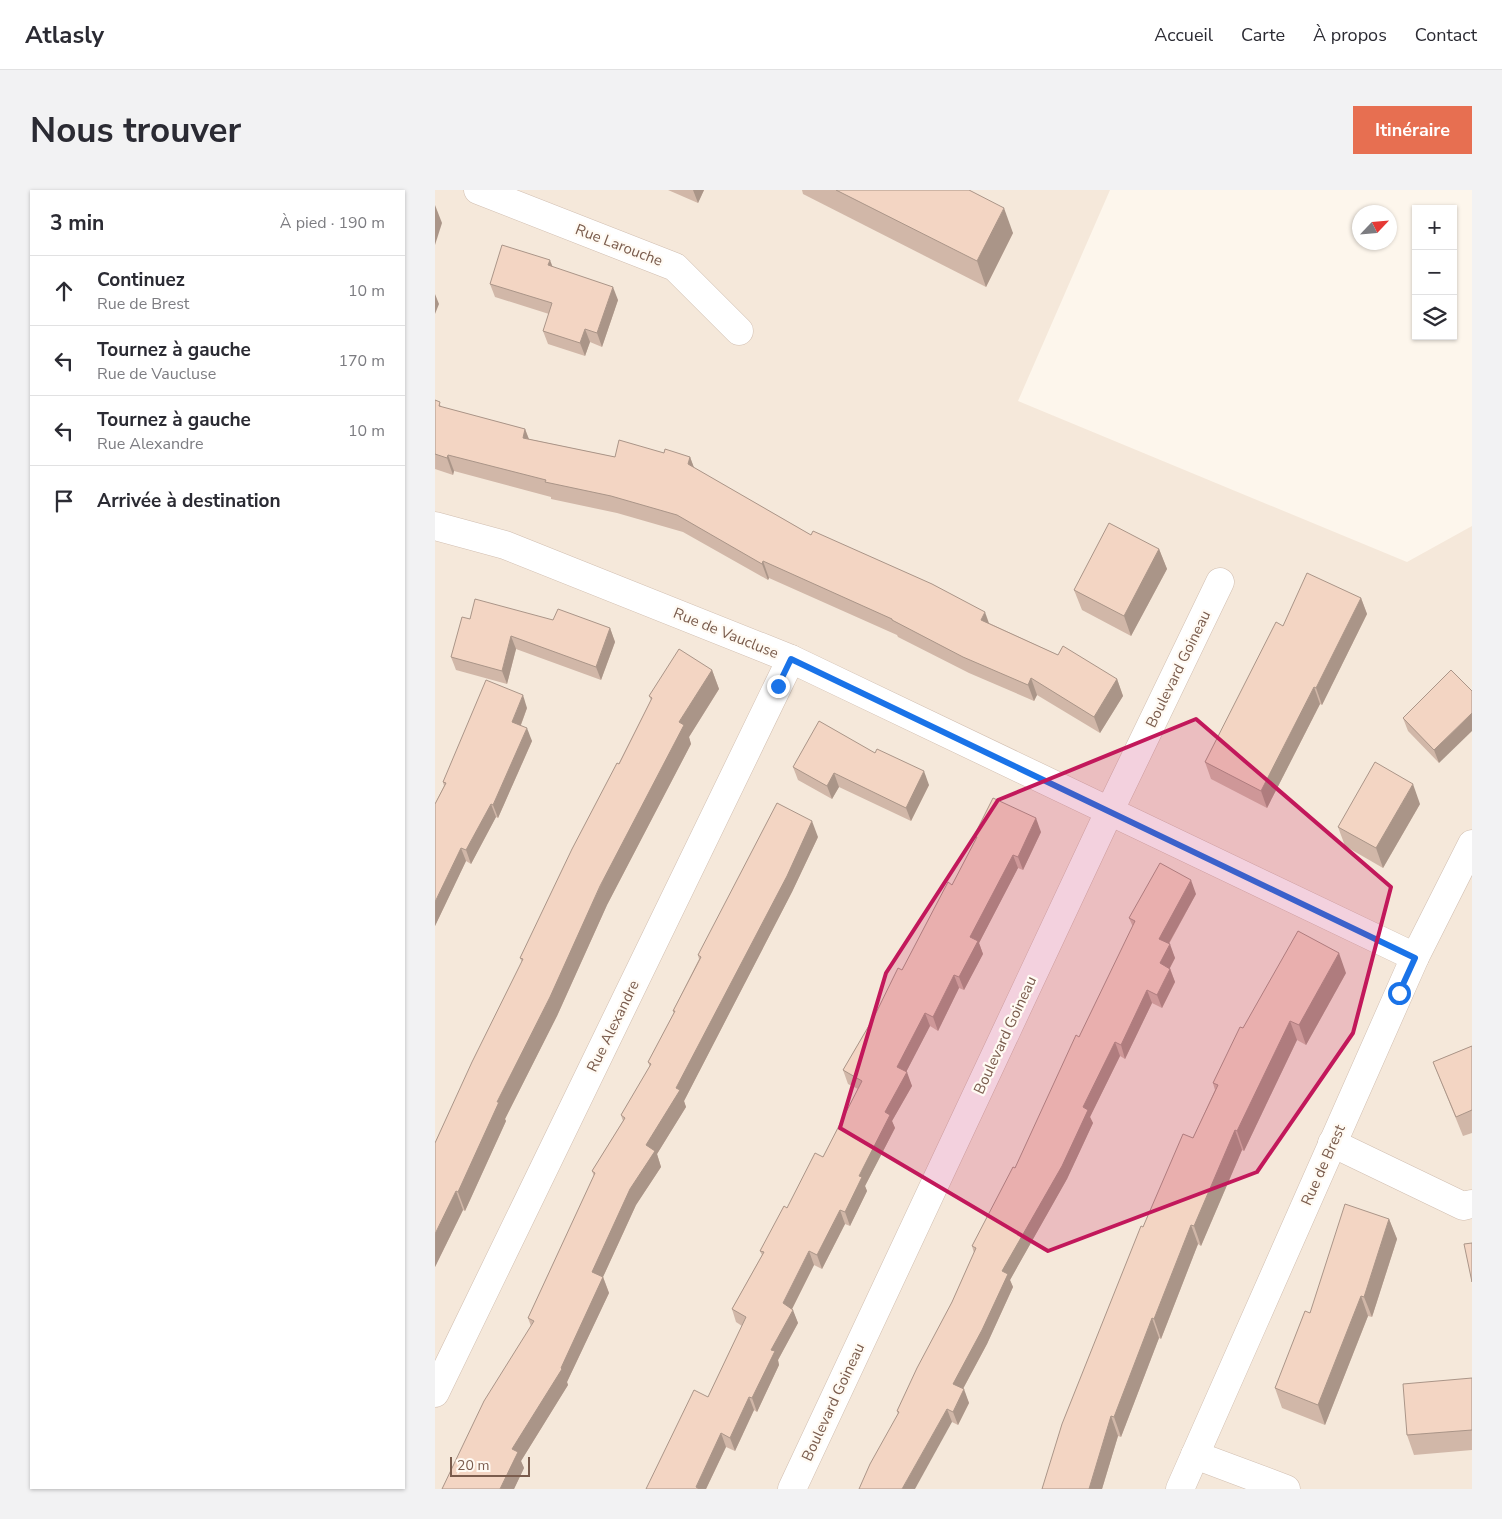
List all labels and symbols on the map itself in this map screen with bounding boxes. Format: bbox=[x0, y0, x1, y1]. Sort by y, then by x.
north arrow bbox=[1352, 205, 1397, 250]
street label: Rue Larouche bbox=[573, 219, 665, 271]
street label: Rue de Vaucluse bbox=[670, 603, 782, 663]
street label: Boulevard Goineau bbox=[1141, 607, 1215, 731]
route end bbox=[767, 675, 790, 698]
street label: Boulevard Goineau bbox=[969, 973, 1041, 1097]
street label: Rue Alexandre bbox=[582, 977, 644, 1075]
route start bbox=[1388, 982, 1411, 1005]
street label: Rue de Brest bbox=[1296, 1121, 1350, 1209]
street label: Boulevard Goineau bbox=[797, 1340, 869, 1464]
scale bar bbox=[450, 1454, 530, 1477]

